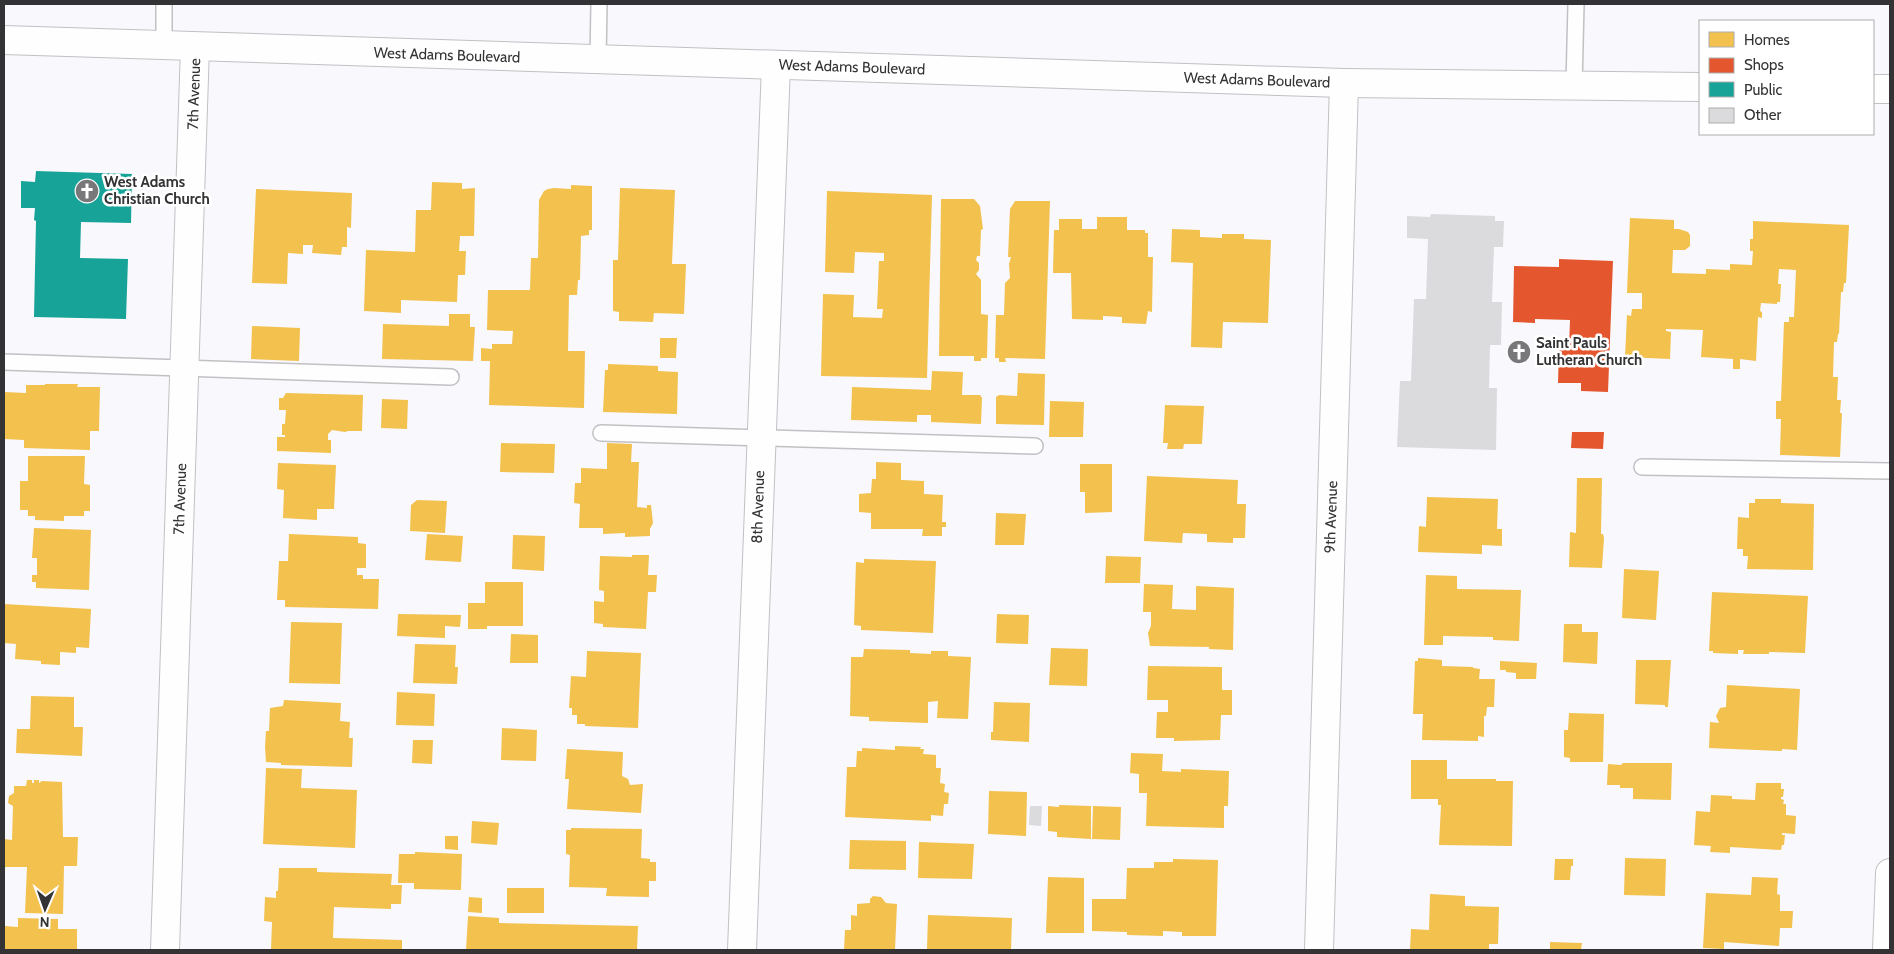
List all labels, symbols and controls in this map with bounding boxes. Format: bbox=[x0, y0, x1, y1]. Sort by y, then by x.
legend bbox=[1699, 20, 1874, 135]
text: Homes bbox=[1744, 31, 1790, 49]
street label: West Adams Boulevard bbox=[373, 43, 521, 67]
street label: West Adams Boulevard bbox=[778, 55, 926, 79]
text: Shops bbox=[1744, 56, 1784, 74]
street label: 7th Avenue bbox=[184, 58, 204, 130]
street label: West Adams Boulevard bbox=[1183, 68, 1331, 92]
text: Public bbox=[1744, 81, 1782, 99]
text: Other bbox=[1744, 106, 1781, 124]
place label: West Adams Christian Church bbox=[104, 173, 210, 208]
church icon: West Adams Christian Church bbox=[74, 178, 100, 204]
place label: Saint Pauls Lutheran Church bbox=[1536, 334, 1642, 369]
church icon: Saint Pauls Lutheran Church bbox=[1506, 339, 1532, 365]
street label: 7th Avenue bbox=[170, 463, 190, 535]
street label: 8th Avenue bbox=[748, 470, 768, 544]
street label: 9th Avenue bbox=[1321, 480, 1341, 554]
north arrow bbox=[20, 884, 70, 934]
text: N bbox=[39, 913, 50, 931]

